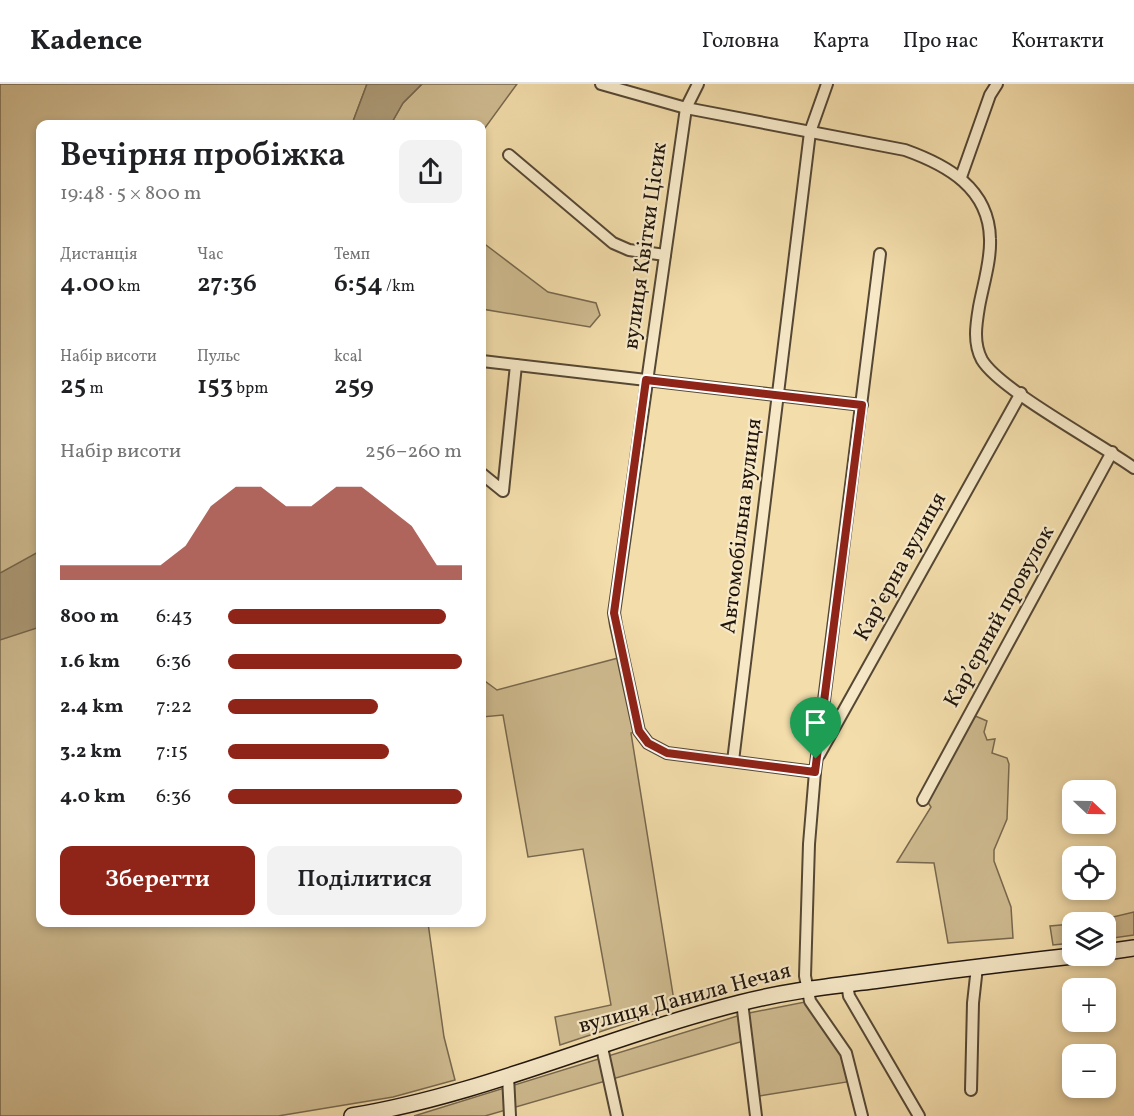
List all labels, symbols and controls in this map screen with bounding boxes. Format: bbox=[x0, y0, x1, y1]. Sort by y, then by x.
text: Kadence bbox=[30, 22, 142, 61]
text: Головна bbox=[702, 27, 780, 56]
text: Карта bbox=[813, 27, 870, 56]
text: Про нас bbox=[903, 27, 978, 56]
text: Контакти bbox=[1011, 27, 1104, 56]
text: Вечірня пробіжка bbox=[60, 134, 345, 180]
button: share bbox=[399, 140, 462, 203]
street label: вулиця Квітки Цісик bbox=[616, 140, 676, 352]
text: 19:48 · 5 × 800 m bbox=[60, 180, 201, 208]
text: Дистанція bbox=[60, 244, 137, 266]
text: Час bbox=[197, 244, 223, 266]
text: Темп bbox=[334, 244, 370, 266]
text: 4.00 bbox=[60, 266, 115, 302]
text: 27:36 bbox=[197, 266, 257, 302]
text: 6:54 bbox=[334, 266, 383, 302]
text: km bbox=[115, 276, 141, 298]
text: /km bbox=[383, 276, 415, 298]
text: Набір висоти bbox=[60, 346, 157, 368]
text: Пульс bbox=[197, 346, 240, 368]
text: kcal bbox=[334, 346, 362, 368]
text: 25 bbox=[60, 368, 86, 404]
text: 153 bbox=[197, 368, 233, 404]
text: 259 bbox=[334, 368, 374, 404]
text: m bbox=[86, 378, 104, 400]
text: bpm bbox=[233, 378, 268, 400]
street label: Автомобільна вулиця bbox=[713, 417, 771, 635]
text: Набір висоти bbox=[60, 438, 181, 466]
text: 256–260 m bbox=[365, 438, 462, 466]
street label: Карʼєрна вулиця bbox=[847, 487, 955, 647]
street label: Карʼєрний провулок bbox=[937, 520, 1063, 714]
text: 800 m bbox=[60, 603, 119, 631]
text: 6:43 bbox=[156, 603, 192, 631]
text: 1.6 km bbox=[60, 648, 120, 676]
text: 6:36 bbox=[156, 648, 191, 676]
text: 2.4 km bbox=[60, 693, 124, 721]
text: 7:22 bbox=[156, 693, 192, 721]
pin bbox=[790, 697, 841, 759]
icon: arrive bbox=[799, 706, 832, 739]
text: 3.2 km bbox=[60, 738, 122, 766]
text: 7:15 bbox=[156, 738, 188, 766]
north arrow bbox=[1062, 780, 1116, 834]
map controls bbox=[1062, 780, 1116, 1098]
text: 4.0 km bbox=[60, 783, 126, 811]
text: 6:36 bbox=[156, 783, 191, 811]
button: Зберегти bbox=[60, 846, 255, 915]
button: Поділитися bbox=[267, 846, 462, 915]
button: locate bbox=[1062, 846, 1116, 900]
button: layers bbox=[1062, 912, 1116, 966]
street label: вулиця Данила Нечая bbox=[575, 956, 795, 1042]
button: + bbox=[1062, 978, 1116, 1032]
button: − bbox=[1062, 1044, 1116, 1098]

